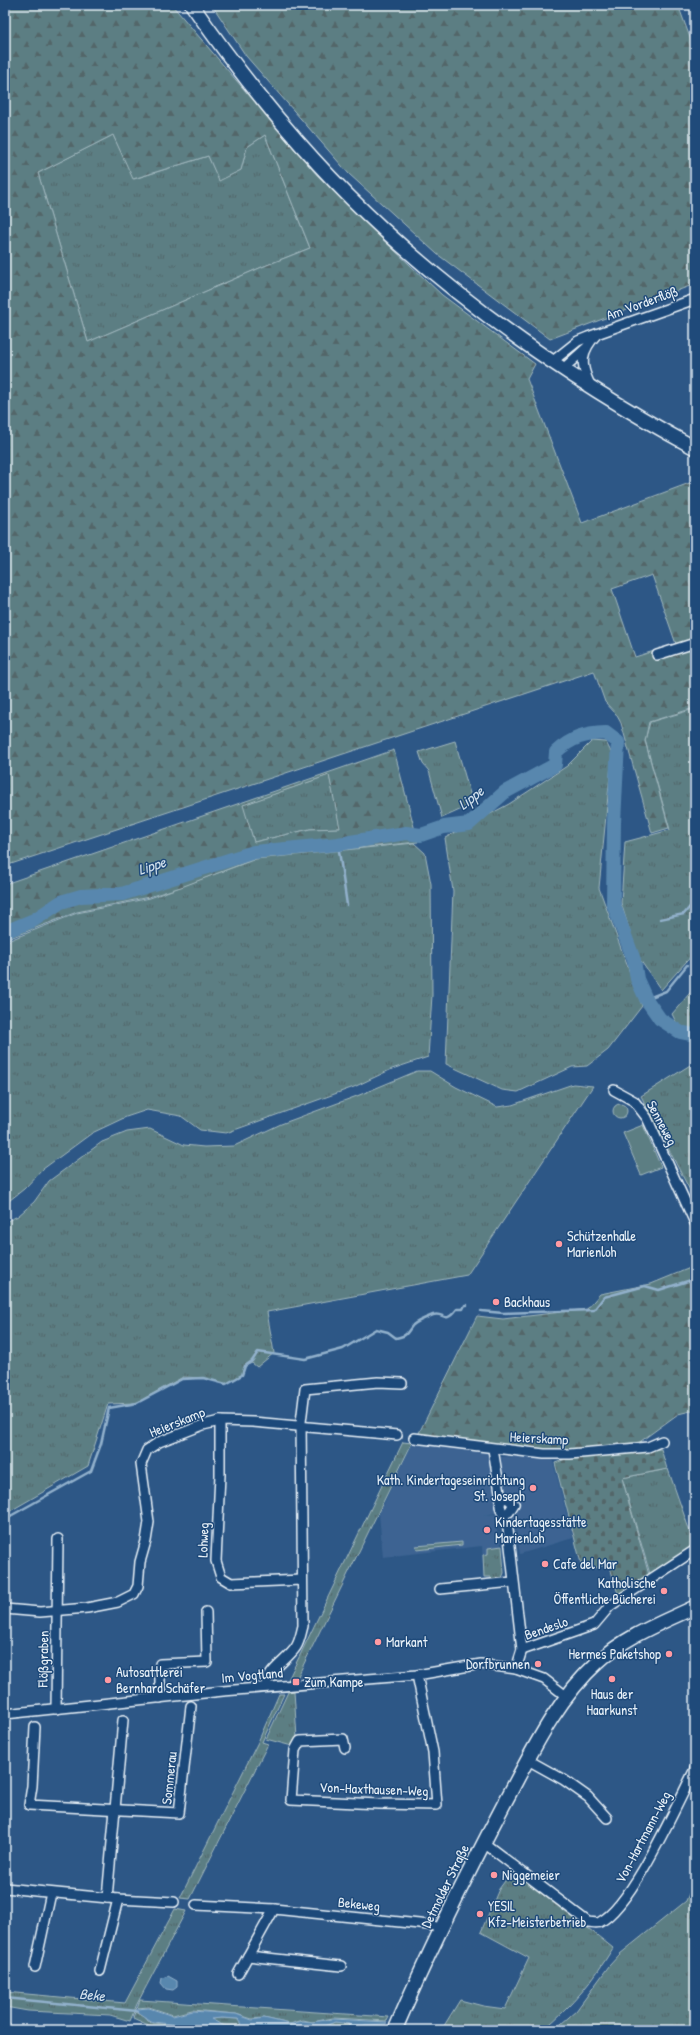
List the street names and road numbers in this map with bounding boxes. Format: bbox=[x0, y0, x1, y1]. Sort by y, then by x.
street label: Am Vorderflöß bbox=[603, 281, 681, 325]
street label: Senneweg bbox=[642, 1097, 682, 1149]
street label: Heierskamp bbox=[146, 1402, 208, 1442]
street label: Heierskamp bbox=[509, 1426, 569, 1450]
street label: Lohweg bbox=[192, 1522, 214, 1558]
street label: Bendeslo bbox=[522, 1611, 570, 1644]
street label: Flößgraben bbox=[32, 1630, 53, 1689]
street label: Im Vogtland bbox=[220, 1662, 284, 1688]
street label: Sommerau bbox=[156, 1750, 181, 1805]
street label: Von-Haxthausen-Weg bbox=[319, 1777, 429, 1801]
street label: Von-Hartmann-Weg bbox=[610, 1787, 676, 1887]
street label: Detmolder Straße bbox=[416, 1840, 474, 1931]
street label: Bekeweg bbox=[337, 1892, 381, 1916]

